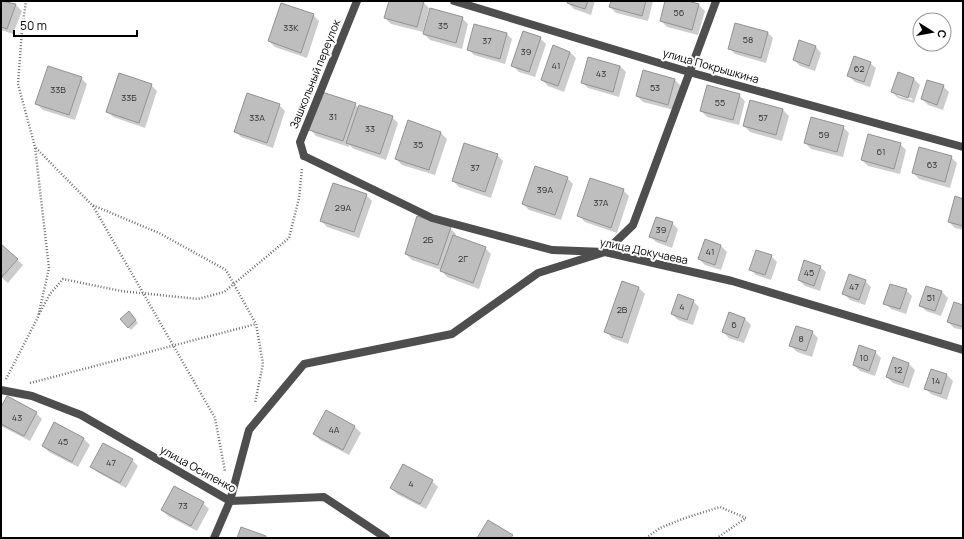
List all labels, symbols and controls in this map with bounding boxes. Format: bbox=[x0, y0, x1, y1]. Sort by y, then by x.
house number: 56 bbox=[674, 6, 685, 19]
scale bar bbox=[14, 12, 137, 38]
north arrow bbox=[912, 12, 952, 52]
street label: Зашкольный переулок bbox=[286, 16, 344, 131]
text: 50 m bbox=[20, 17, 47, 34]
house number: 35 bbox=[438, 19, 448, 32]
house number: 33К bbox=[283, 21, 299, 34]
text: С bbox=[934, 29, 950, 39]
house number: 58 bbox=[743, 33, 753, 46]
house number: 37 bbox=[482, 34, 492, 47]
house number: 39 bbox=[521, 45, 531, 58]
street label: улица Покрышкина bbox=[661, 45, 761, 86]
house number: 41 bbox=[552, 59, 560, 72]
house number: 62 bbox=[854, 62, 864, 75]
house number: 43 bbox=[596, 67, 606, 80]
house number: 53 bbox=[650, 81, 660, 94]
house number: 33В bbox=[50, 83, 66, 96]
house number: 33Б bbox=[121, 91, 137, 104]
house number: 55 bbox=[715, 96, 725, 109]
house number: 31 bbox=[329, 110, 337, 123]
house number: 33А bbox=[249, 111, 265, 124]
house number: 57 bbox=[758, 111, 768, 124]
house number: 33 bbox=[365, 122, 375, 135]
house number: 59 bbox=[819, 128, 829, 141]
house number: 35 bbox=[413, 138, 423, 151]
house number: 61 bbox=[877, 145, 885, 158]
house number: 63 bbox=[927, 158, 937, 171]
house number: 37 bbox=[470, 161, 480, 174]
house number: 39А bbox=[537, 183, 553, 196]
house number: 37А bbox=[594, 196, 609, 209]
house number: 29А bbox=[335, 201, 352, 214]
house number: 39 bbox=[656, 223, 666, 236]
house number: 2Б bbox=[423, 233, 434, 246]
street label: улица Докучаева bbox=[599, 234, 690, 267]
house number: 41 bbox=[706, 245, 714, 258]
house number: 2Г bbox=[458, 252, 468, 265]
house number: 45 bbox=[804, 266, 814, 279]
house number: 47 bbox=[849, 280, 859, 293]
house number: 51 bbox=[927, 291, 935, 304]
house number: 4 bbox=[679, 300, 685, 313]
house number: 2В bbox=[617, 303, 628, 316]
house number: 6 bbox=[731, 318, 737, 331]
house number: 8 bbox=[798, 332, 804, 345]
house number: 10 bbox=[860, 351, 869, 364]
house number: 12 bbox=[894, 363, 902, 376]
house number: 14 bbox=[932, 374, 940, 387]
house number: 43 bbox=[12, 411, 22, 424]
house number: 4А bbox=[328, 423, 340, 436]
house number: 45 bbox=[58, 435, 68, 448]
street label: улица Осипенко bbox=[158, 441, 239, 496]
house number: 47 bbox=[106, 456, 116, 469]
house number: 4 bbox=[408, 477, 414, 490]
house number: 73 bbox=[178, 499, 188, 512]

